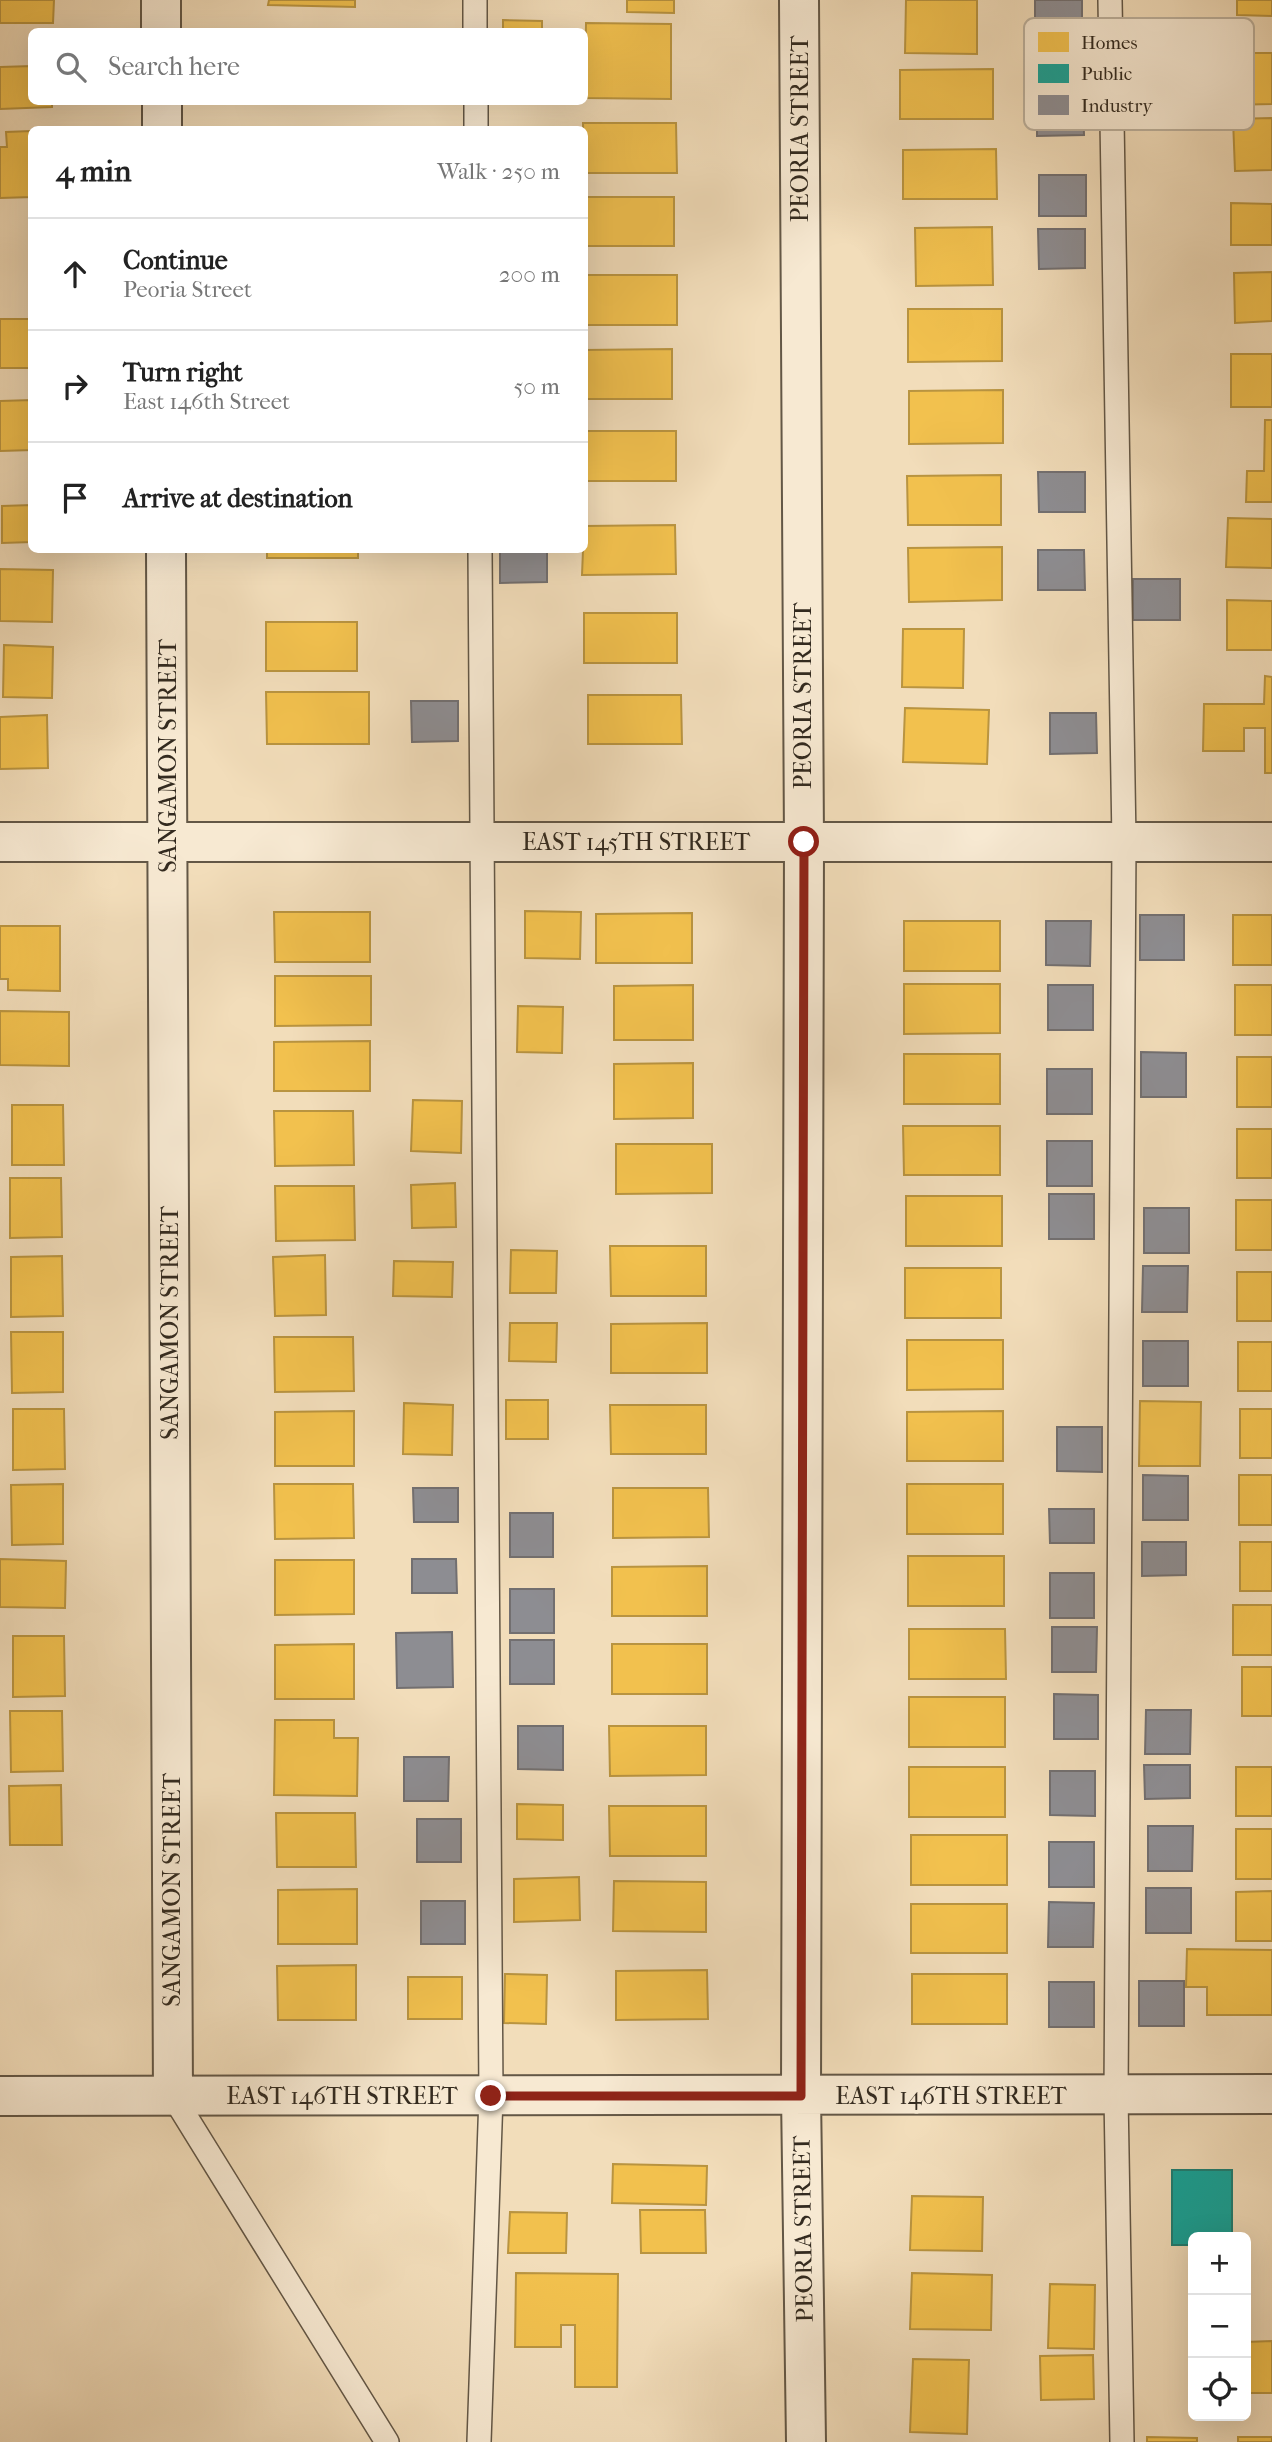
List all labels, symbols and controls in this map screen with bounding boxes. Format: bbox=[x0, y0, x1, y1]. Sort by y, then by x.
legend bbox=[1024, 18, 1254, 130]
search box bbox=[28, 28, 588, 105]
text: Homes bbox=[1081, 32, 1137, 54]
street label: PEORIA STREET bbox=[786, 35, 814, 222]
icon: search bbox=[52, 48, 90, 86]
text: Search here bbox=[108, 51, 240, 82]
text: Public bbox=[1081, 63, 1132, 85]
text: Industry bbox=[1081, 95, 1153, 117]
text: 4 min bbox=[56, 154, 131, 189]
text: Walk · 250 m bbox=[437, 158, 560, 185]
text: Continue bbox=[123, 245, 228, 276]
icon: ahead bbox=[56, 255, 94, 293]
text: 200 m bbox=[499, 261, 560, 288]
text: Peoria Street bbox=[123, 276, 252, 303]
text: Turn right bbox=[123, 357, 243, 388]
icon: right bbox=[56, 367, 94, 405]
text: 50 m bbox=[513, 373, 560, 400]
text: East 146th Street bbox=[123, 388, 290, 415]
icon: arrive bbox=[56, 479, 94, 517]
text: Arrive at destination bbox=[123, 483, 353, 514]
street label: PEORIA STREET bbox=[789, 602, 817, 789]
street label: SANGAMON STREET bbox=[154, 638, 182, 873]
route start bbox=[788, 826, 819, 857]
street label: EAST 145TH STREET bbox=[522, 828, 751, 856]
street label: SANGAMON STREET bbox=[156, 1205, 184, 1440]
street label: SANGAMON STREET bbox=[158, 1772, 186, 2007]
route end bbox=[475, 2080, 506, 2111]
street label: EAST 146TH STREET bbox=[226, 2082, 459, 2110]
street label: EAST 146TH STREET bbox=[835, 2082, 1068, 2110]
street label: PEORIA STREET bbox=[787, 2135, 819, 2323]
map controls bbox=[1188, 2232, 1251, 2421]
button: + bbox=[1188, 2232, 1251, 2295]
button: − bbox=[1188, 2295, 1251, 2358]
button: locate bbox=[1188, 2358, 1251, 2421]

